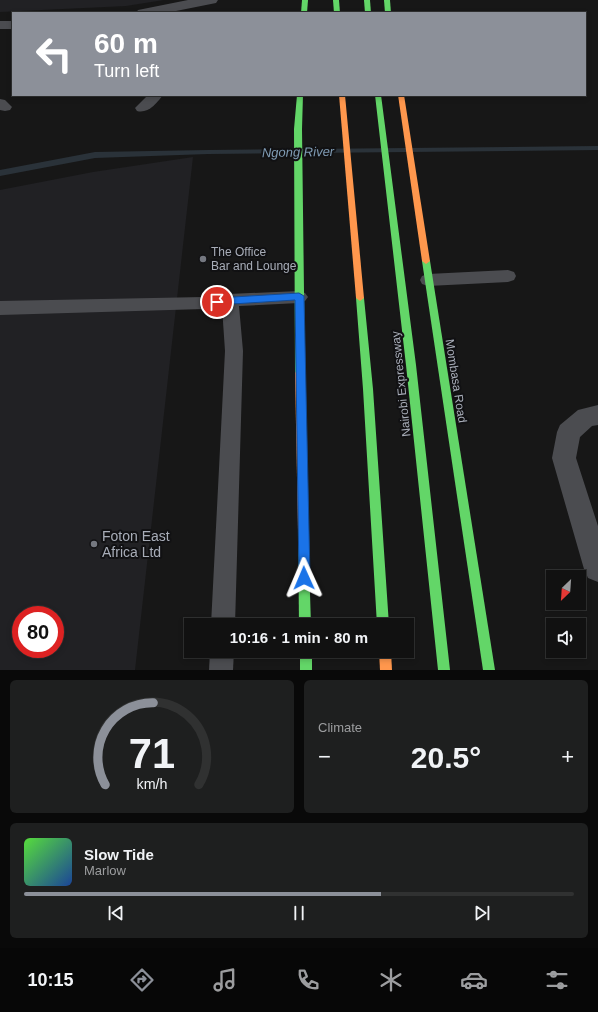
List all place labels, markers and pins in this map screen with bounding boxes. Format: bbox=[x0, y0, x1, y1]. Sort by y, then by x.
place label: The Office Bar and Lounge bbox=[211, 245, 297, 273]
marker: The Office Bar and Lounge bbox=[198, 254, 208, 264]
pin bbox=[200, 285, 234, 319]
place label: Foton East Africa Ltd bbox=[102, 528, 170, 560]
marker: Foton East Africa Ltd bbox=[89, 539, 99, 549]

